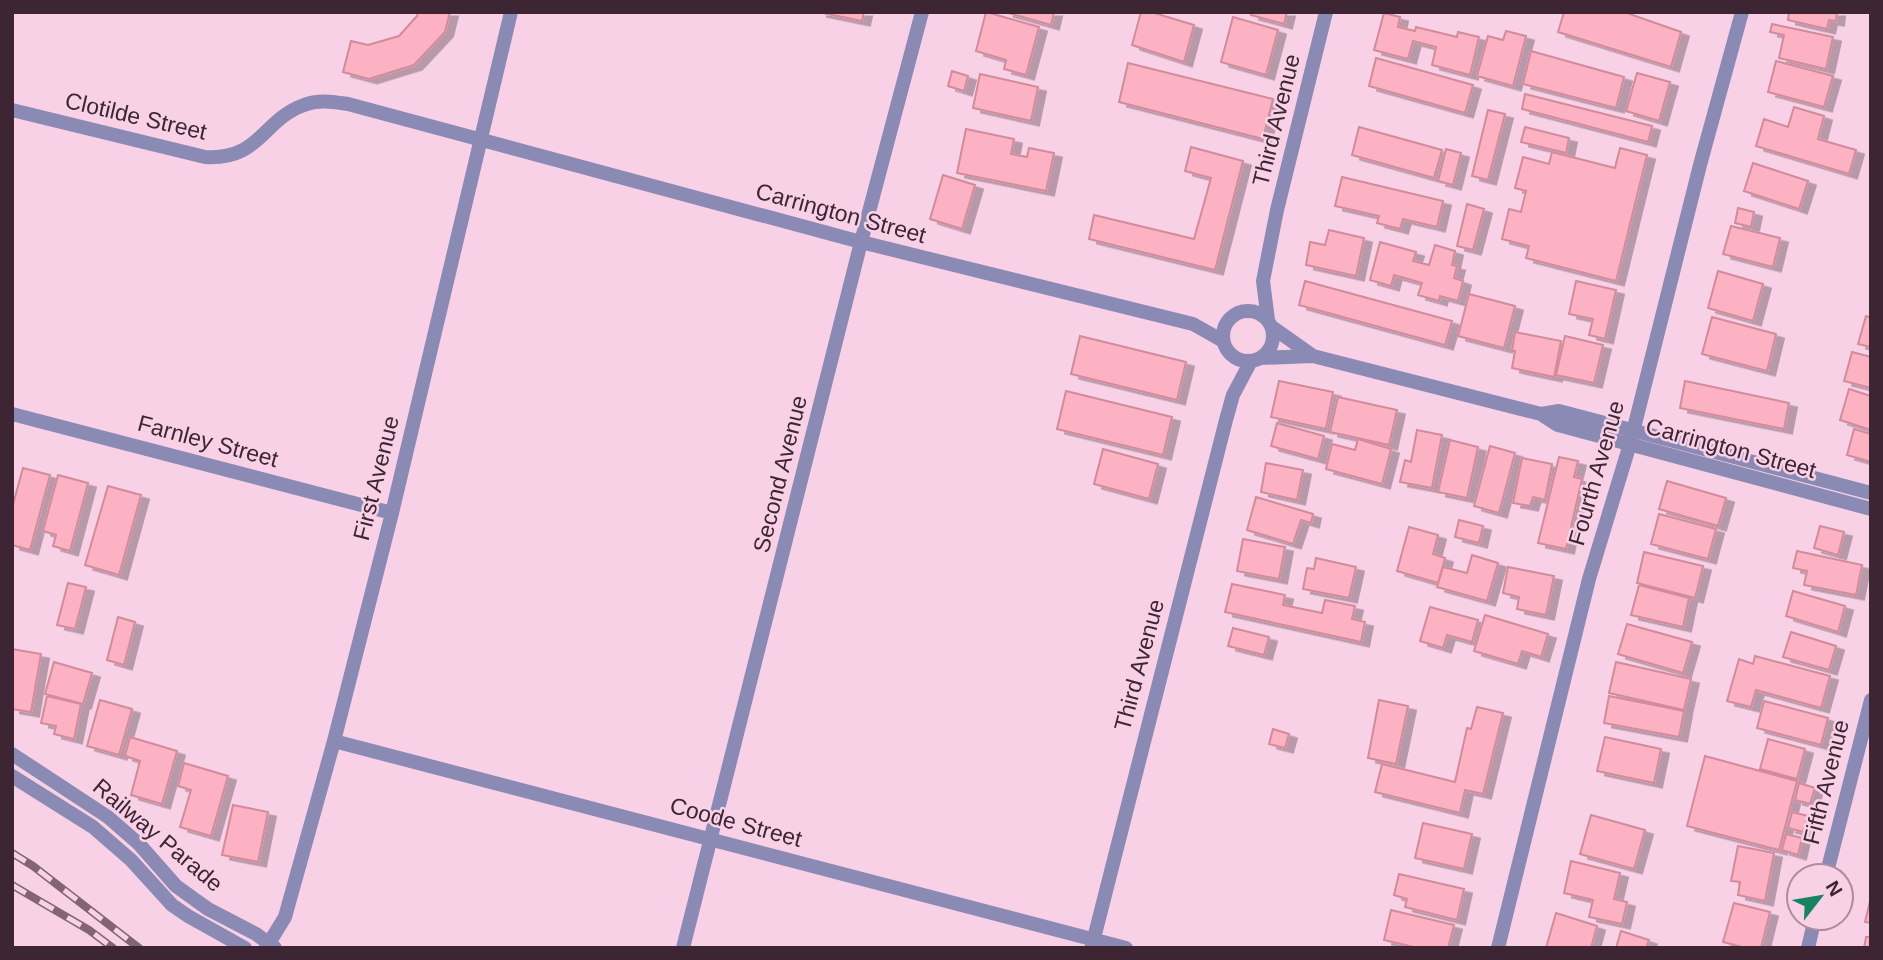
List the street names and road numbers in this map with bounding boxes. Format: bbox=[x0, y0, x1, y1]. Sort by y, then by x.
street label: Third Avenue bbox=[1247, 51, 1305, 189]
street label: Clotilde Street bbox=[63, 87, 210, 145]
street label: Carrington Street bbox=[753, 178, 930, 248]
street label: Second Avenue bbox=[748, 393, 812, 555]
street label: Fourth Avenue bbox=[1563, 398, 1629, 548]
street label: Farnley Street bbox=[135, 410, 282, 472]
street label: First Avenue bbox=[348, 413, 404, 543]
street label: Carrington Street bbox=[1643, 413, 1820, 483]
street label: Third Avenue bbox=[1109, 596, 1169, 734]
street label: Fifth Avenue bbox=[1798, 717, 1854, 847]
street label: Railway Parade bbox=[88, 773, 228, 897]
street label: Coode Street bbox=[667, 792, 805, 852]

